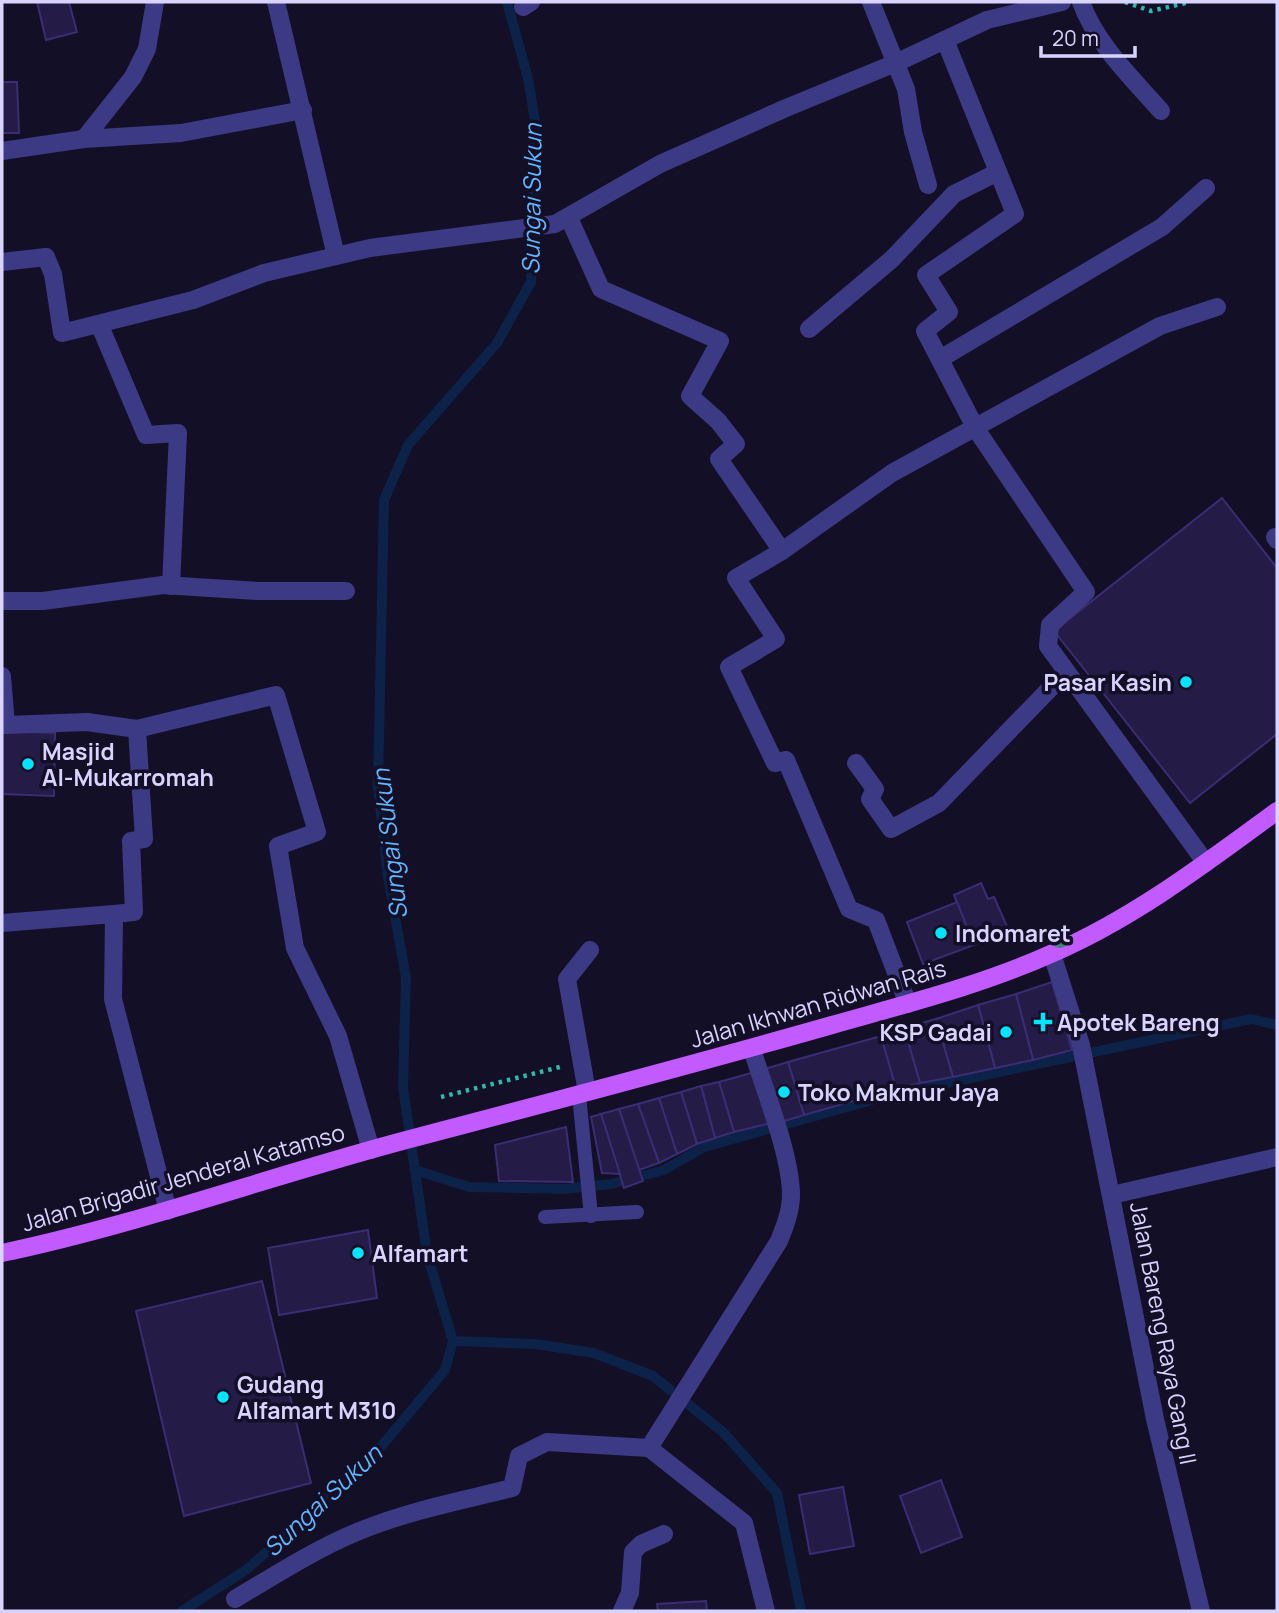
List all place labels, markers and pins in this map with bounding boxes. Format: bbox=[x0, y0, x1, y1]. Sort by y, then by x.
place label: Pasar Kasin bbox=[1043, 666, 1172, 698]
marker: Pasar Kasin bbox=[1178, 674, 1194, 690]
place label: Masjid Al-Mukarromah bbox=[42, 735, 214, 793]
marker: Masjid Al-Mukarromah bbox=[20, 756, 36, 772]
place label: Indomaret bbox=[955, 917, 1071, 949]
marker: Indomaret bbox=[933, 925, 949, 941]
place label: Apotek Bareng bbox=[1057, 1006, 1220, 1038]
marker: Apotek Bareng bbox=[1035, 1014, 1051, 1030]
place label: KSP Gadai bbox=[879, 1016, 992, 1048]
marker: KSP Gadai bbox=[998, 1024, 1014, 1040]
place label: Toko Makmur Jaya bbox=[798, 1076, 999, 1108]
marker: Toko Makmur Jaya bbox=[776, 1084, 792, 1100]
place label: Alfamart bbox=[372, 1237, 469, 1269]
marker: Alfamart bbox=[350, 1245, 366, 1261]
place label: Gudang Alfamart M310 bbox=[237, 1368, 396, 1426]
marker: Gudang Alfamart M310 bbox=[215, 1389, 231, 1405]

